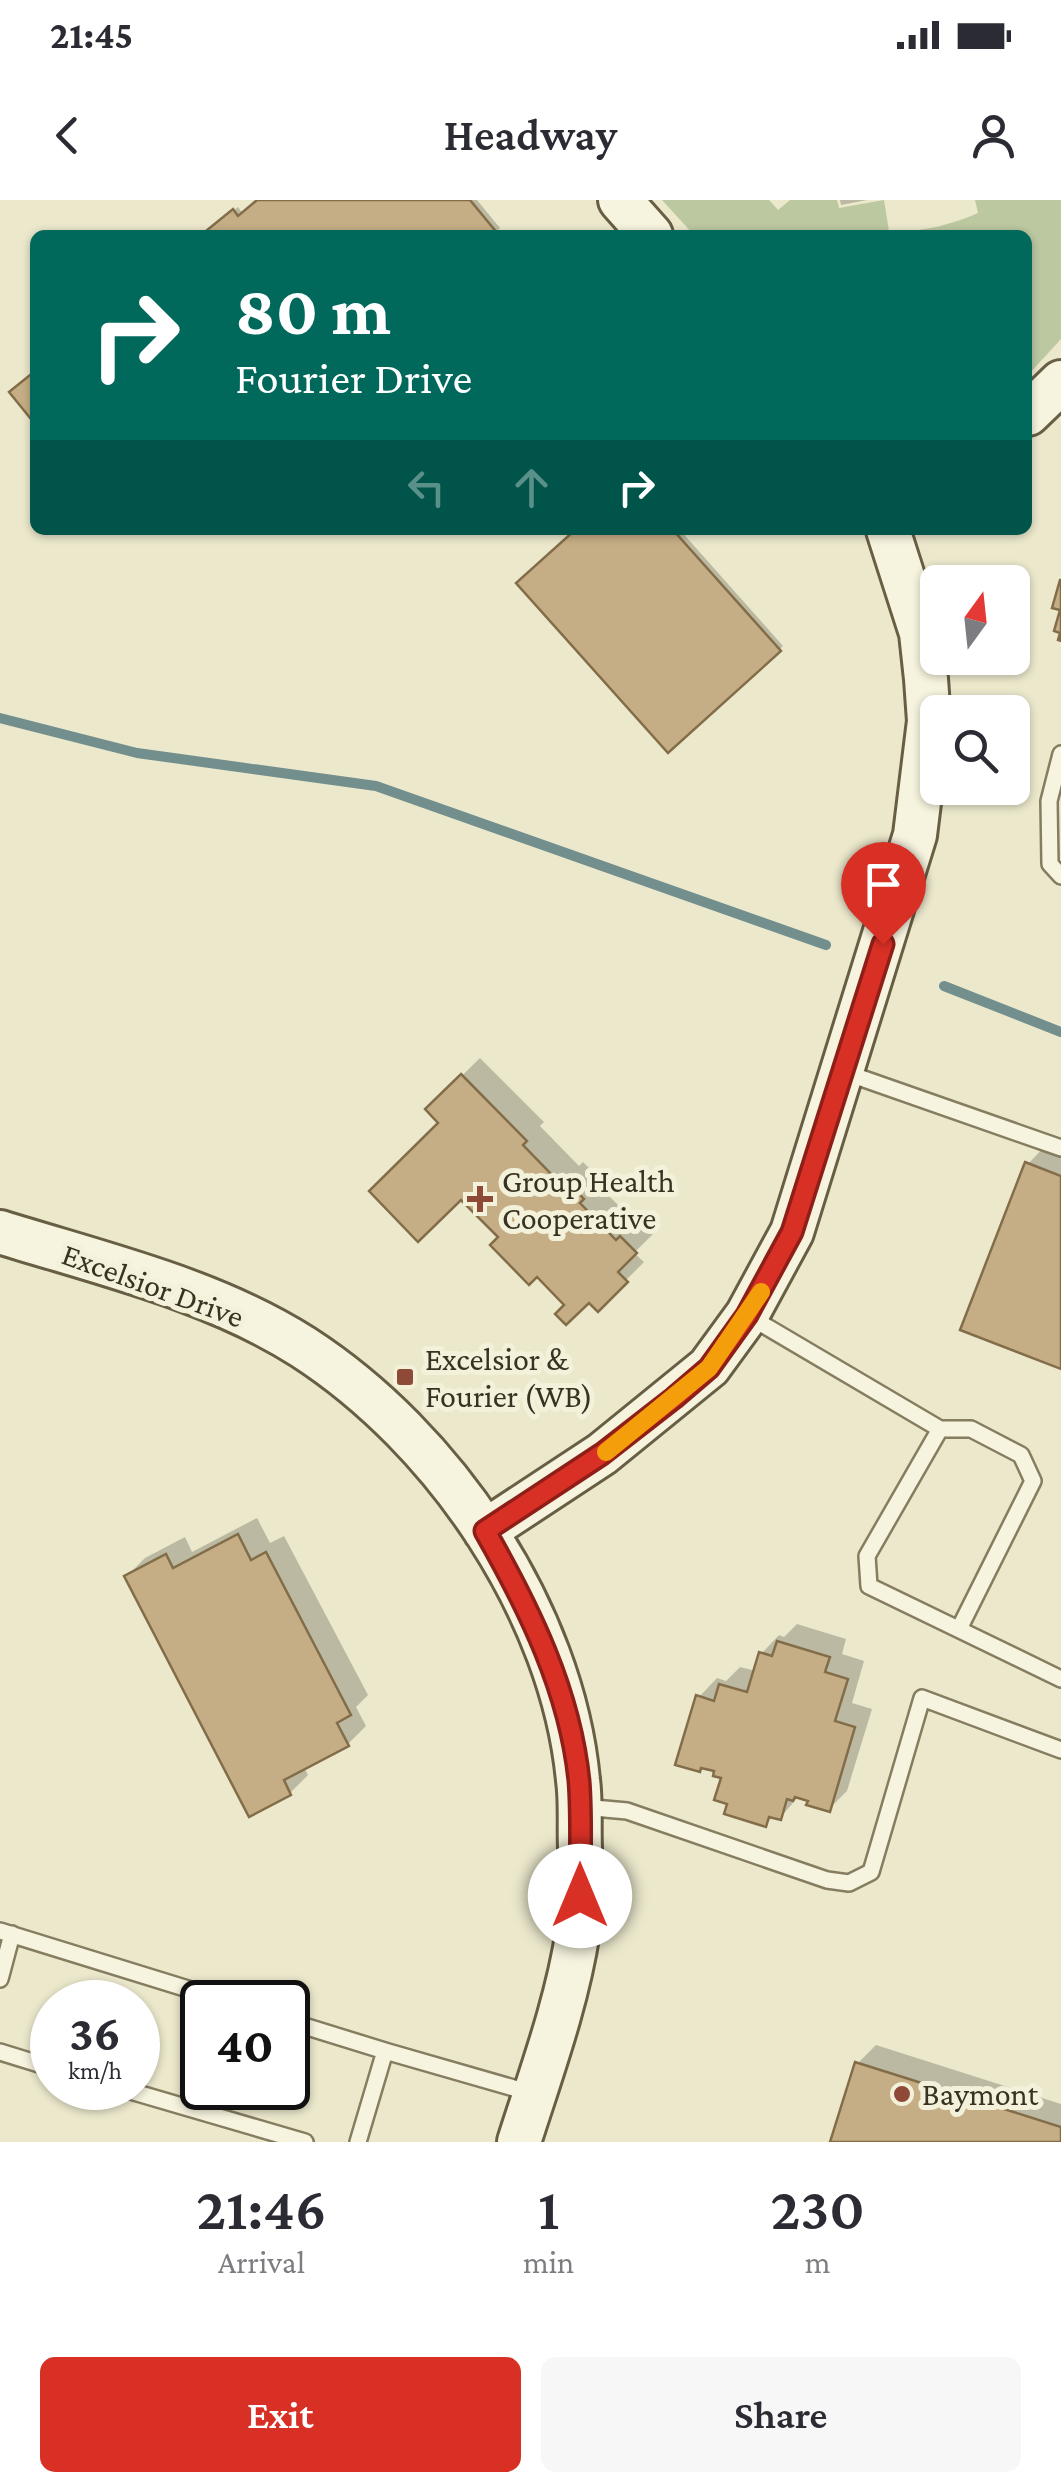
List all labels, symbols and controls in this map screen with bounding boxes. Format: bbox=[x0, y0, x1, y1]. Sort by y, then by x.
text: 21:45 bbox=[50, 14, 133, 56]
icon: back bbox=[40, 108, 95, 163]
icon: person bbox=[966, 108, 1021, 163]
text: Headway bbox=[444, 110, 617, 160]
icon: right bbox=[70, 270, 200, 400]
text: 80 m bbox=[235, 271, 391, 349]
text: Fourier Drive bbox=[235, 353, 472, 403]
icon: left bbox=[399, 460, 454, 515]
icon: ahead bbox=[504, 460, 559, 515]
icon: right bbox=[609, 460, 664, 515]
north arrow bbox=[920, 565, 1030, 675]
map controls bbox=[920, 565, 1030, 805]
button: search bbox=[920, 695, 1030, 805]
pin bbox=[841, 842, 926, 945]
icon: arrive bbox=[856, 857, 911, 912]
place label: Group Health Cooperative bbox=[502, 1163, 675, 1236]
marker: Group Health Cooperative bbox=[467, 1186, 493, 1212]
street label: Excelsior Drive bbox=[57, 1235, 249, 1335]
place label: Excelsior & Fourier (WB) bbox=[425, 1341, 593, 1415]
marker: Excelsior & Fourier (WB) bbox=[394, 1366, 416, 1388]
position arrow bbox=[528, 1844, 632, 1948]
speed limit sign: 40 bbox=[180, 1980, 310, 2110]
text: 36 bbox=[69, 2005, 121, 2061]
text: km/h bbox=[68, 2057, 122, 2084]
place label: Baymont bbox=[922, 2076, 1039, 2112]
marker: Baymont bbox=[891, 2083, 913, 2105]
text: 21:46 bbox=[196, 2175, 327, 2242]
text: 1 bbox=[538, 2175, 559, 2242]
text: 230 bbox=[771, 2175, 865, 2242]
text: Arrival bbox=[218, 2244, 305, 2280]
text: min bbox=[523, 2244, 574, 2280]
text: m bbox=[805, 2244, 830, 2280]
button: Exit bbox=[40, 2357, 521, 2472]
button: Share bbox=[541, 2357, 1021, 2472]

